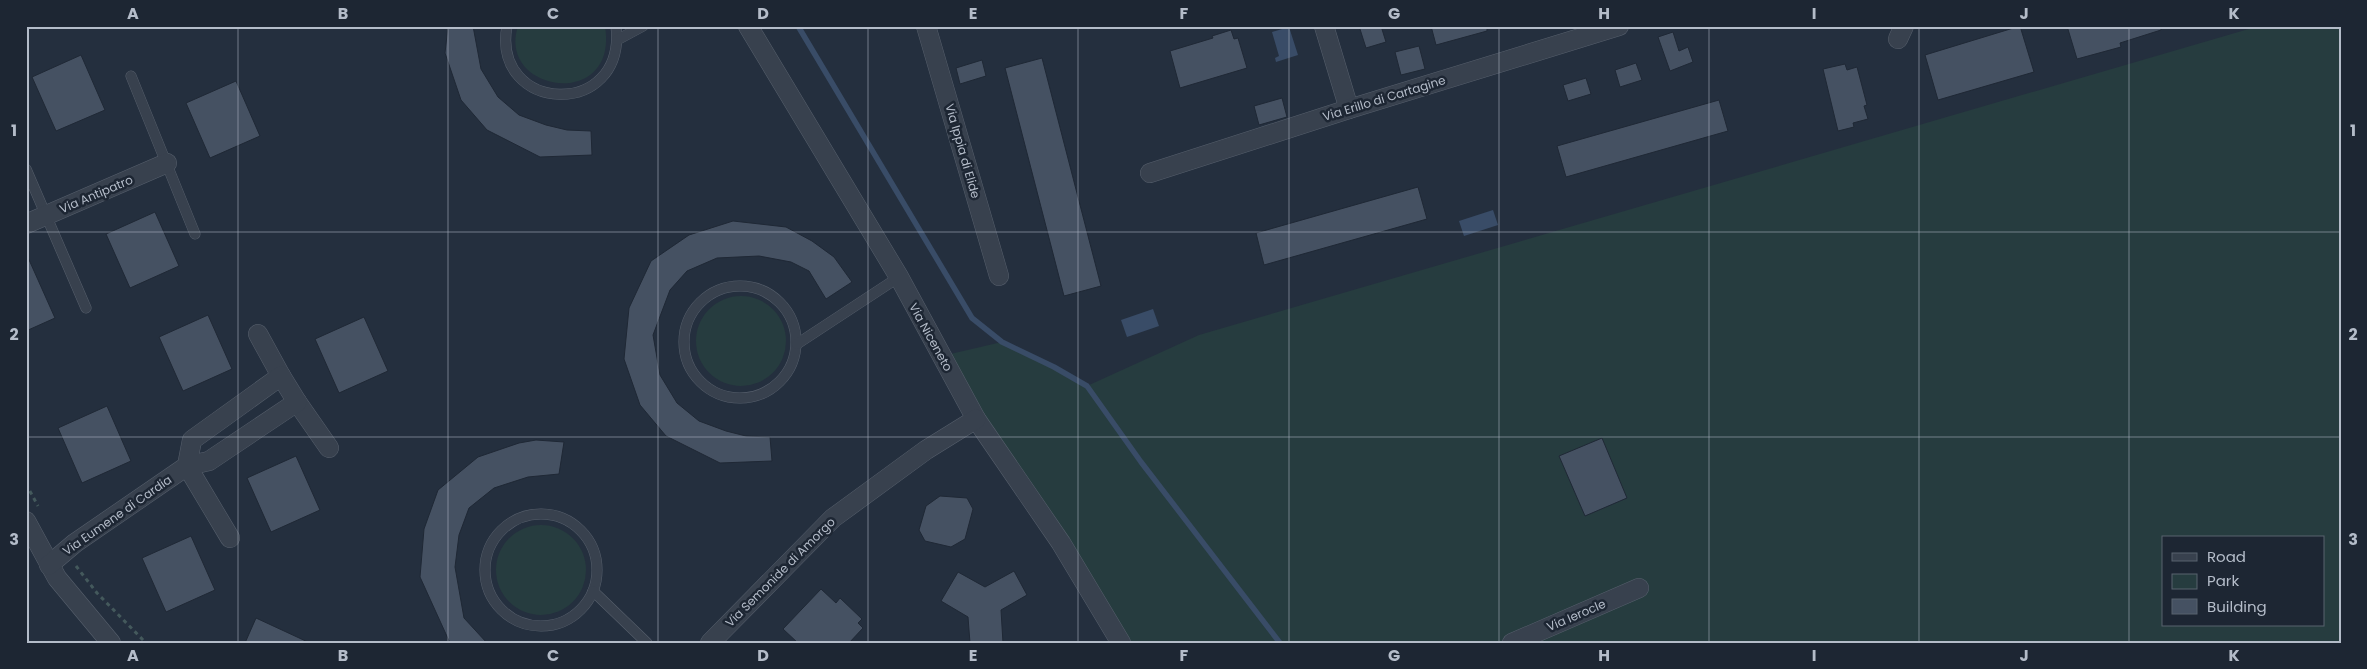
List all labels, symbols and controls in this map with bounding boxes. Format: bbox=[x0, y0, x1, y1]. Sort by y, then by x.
text: A bbox=[127, 2, 139, 25]
text: B bbox=[338, 2, 348, 25]
text: C bbox=[547, 2, 559, 25]
text: D bbox=[757, 2, 769, 25]
text: E bbox=[969, 2, 977, 25]
text: F bbox=[1180, 2, 1189, 25]
text: G bbox=[1388, 2, 1400, 25]
text: H bbox=[1598, 2, 1610, 25]
text: I bbox=[1812, 2, 1816, 25]
text: J bbox=[2019, 2, 2029, 25]
text: K bbox=[2228, 2, 2240, 25]
street label: Via Erillo di Cartagine bbox=[1321, 71, 1447, 125]
street label: Via Ippia di Elide bbox=[941, 102, 985, 200]
text: 1 bbox=[11, 119, 17, 142]
text: 1 bbox=[2350, 119, 2356, 142]
street label: Via Antipatro bbox=[57, 171, 136, 217]
street label: Via Niceneto bbox=[905, 300, 957, 374]
text: 2 bbox=[9, 323, 19, 346]
text: 2 bbox=[2348, 323, 2358, 346]
street label: Via Eumene di Cardia bbox=[59, 471, 175, 559]
street label: Via Semonide di Amorgo bbox=[721, 513, 839, 631]
text: 3 bbox=[9, 528, 19, 551]
text: 3 bbox=[2348, 528, 2358, 551]
legend bbox=[2162, 536, 2324, 626]
text: Road bbox=[2207, 546, 2246, 567]
text: Park bbox=[2207, 570, 2239, 591]
street label: Via Ierocle bbox=[1544, 595, 1608, 635]
text: Building bbox=[2207, 596, 2267, 617]
text: A bbox=[127, 644, 139, 667]
text: B bbox=[338, 644, 348, 667]
text: C bbox=[547, 644, 559, 667]
text: D bbox=[757, 644, 769, 667]
text: E bbox=[969, 644, 977, 667]
text: F bbox=[1180, 644, 1189, 667]
text: G bbox=[1388, 644, 1400, 667]
text: H bbox=[1598, 644, 1610, 667]
text: I bbox=[1812, 644, 1816, 667]
text: J bbox=[2019, 644, 2029, 667]
text: K bbox=[2228, 644, 2240, 667]

